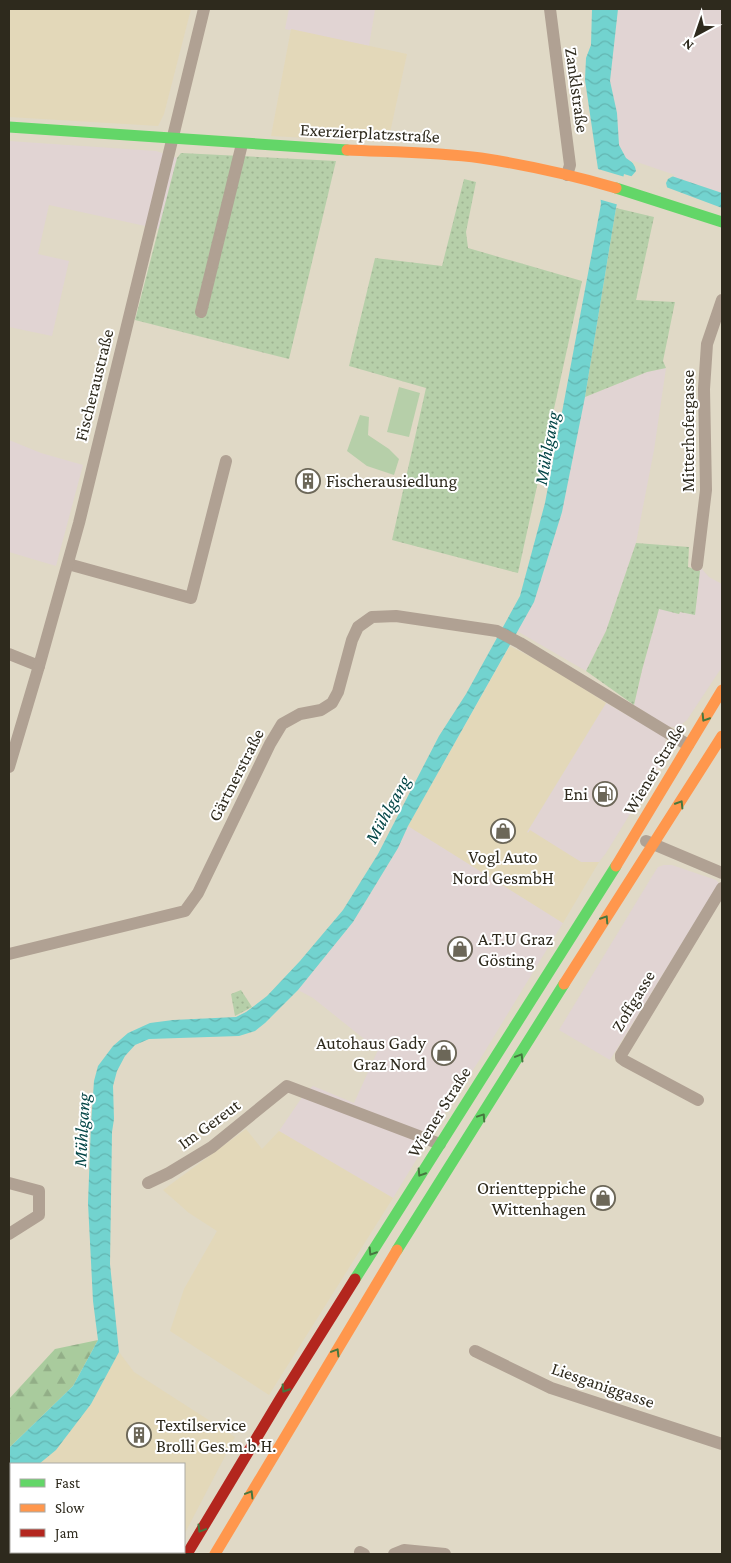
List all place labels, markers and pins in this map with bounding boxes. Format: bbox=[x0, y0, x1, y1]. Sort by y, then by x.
building icon: Fischerausiedlung bbox=[295, 468, 321, 494]
place label: Fischerausiedlung bbox=[326, 471, 458, 491]
fuel station icon: Eni bbox=[592, 781, 618, 807]
place label: Eni bbox=[564, 784, 588, 804]
shop icon: Vogl Auto Nord GesmbH bbox=[490, 818, 516, 844]
place label: Vogl Auto Nord GesmbH bbox=[452, 847, 554, 888]
place label: A.T.U Graz Gösting bbox=[478, 929, 554, 970]
shop icon: A.T.U Graz Gösting bbox=[447, 936, 473, 962]
place label: Autohaus Gady Graz Nord bbox=[316, 1033, 427, 1074]
shop icon: Autohaus Gady Graz Nord bbox=[431, 1040, 457, 1066]
place label: Orientteppiche Wittenhagen bbox=[477, 1178, 586, 1219]
shop icon: Orientteppiche Wittenhagen bbox=[590, 1185, 616, 1211]
place label: Textilservice Brolli Ges.m.b.H. bbox=[156, 1415, 276, 1456]
building icon: Textilservice Brolli Ges.m.b.H. bbox=[126, 1422, 152, 1448]

